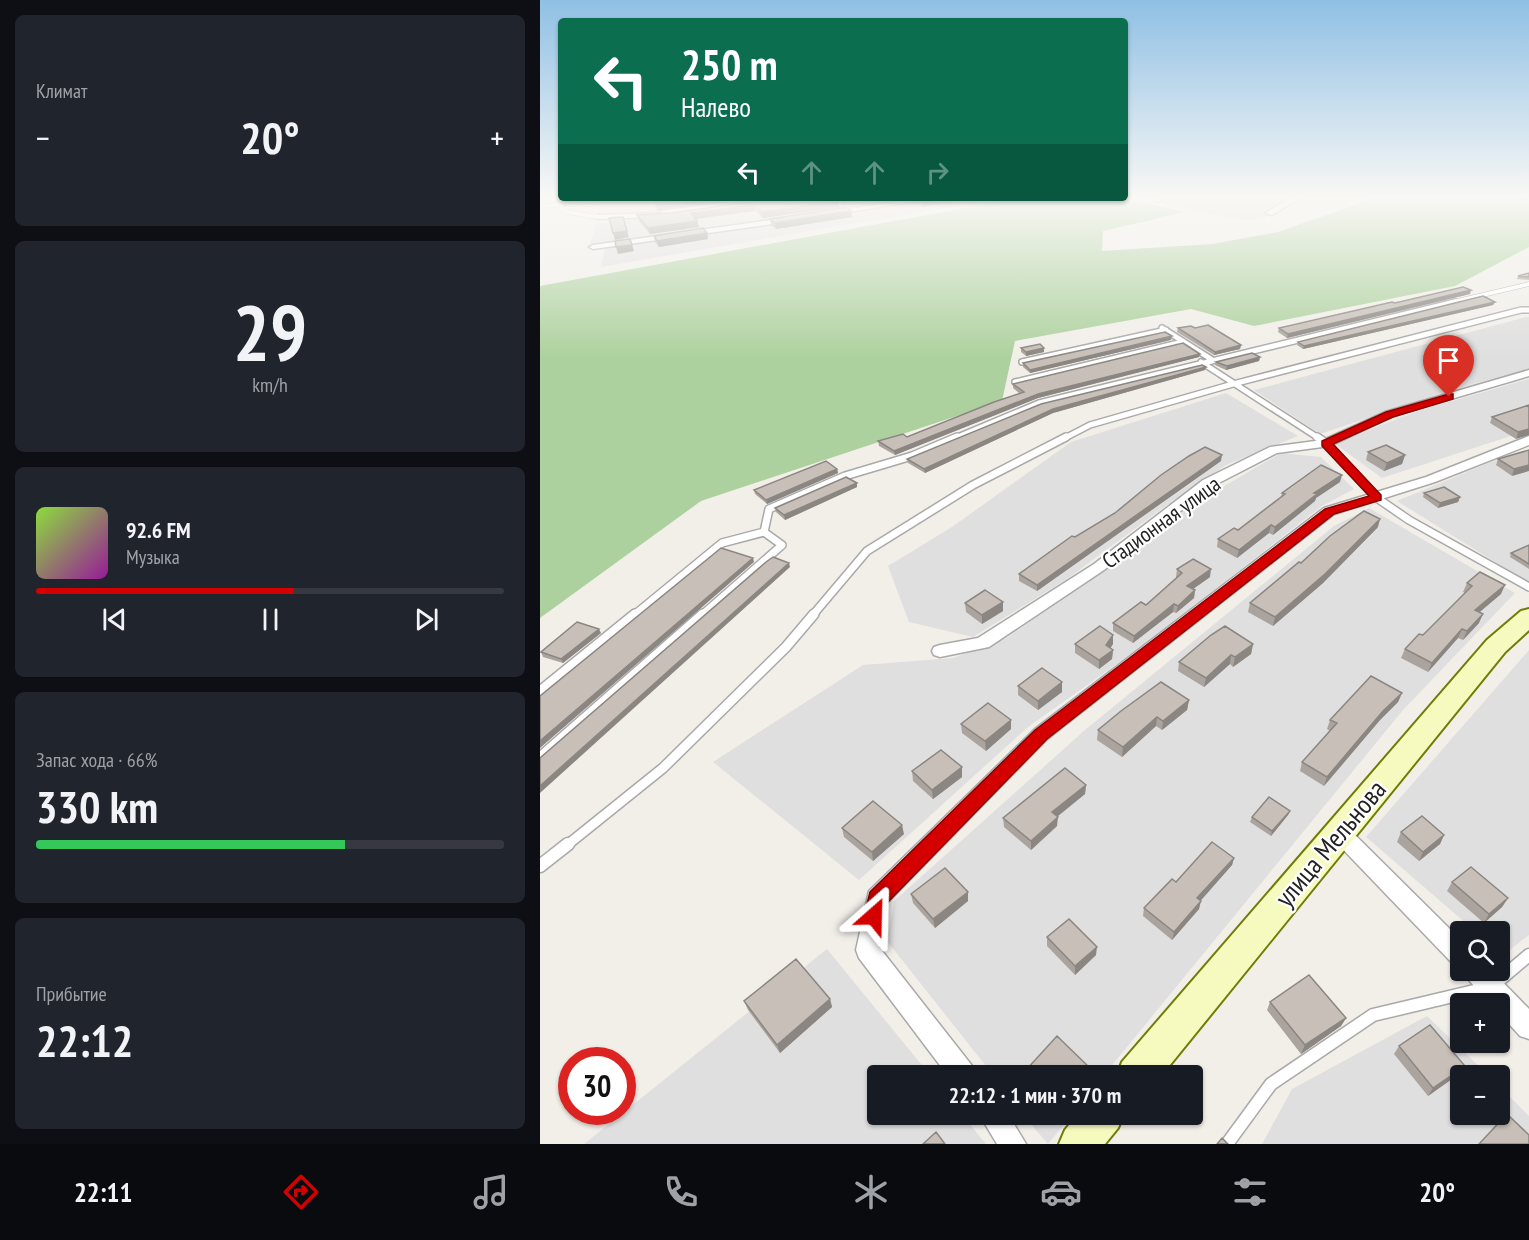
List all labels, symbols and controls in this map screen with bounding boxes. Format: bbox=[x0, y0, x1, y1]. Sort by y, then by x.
text: 250 m bbox=[681, 37, 778, 92]
icon: left bbox=[582, 42, 660, 120]
text: Климат bbox=[36, 78, 87, 104]
text: Налево bbox=[681, 90, 751, 124]
text: 20° bbox=[240, 108, 300, 166]
text: − bbox=[36, 116, 50, 159]
text: + bbox=[490, 116, 504, 159]
icon: left bbox=[732, 156, 765, 189]
icon: ahead bbox=[795, 156, 828, 189]
icon: ahead bbox=[858, 156, 891, 189]
icon: right bbox=[921, 156, 954, 189]
text: 29 bbox=[233, 282, 307, 383]
pin bbox=[1423, 335, 1474, 397]
icon: arrive bbox=[1432, 344, 1465, 377]
text: km/h bbox=[252, 372, 288, 398]
street label: Стадионная улица bbox=[1096, 470, 1226, 574]
text: 92.6 FM bbox=[126, 516, 191, 544]
text: Музыка bbox=[126, 544, 180, 570]
icon: previous bbox=[98, 603, 131, 636]
icon: pause bbox=[254, 603, 287, 636]
icon: next bbox=[410, 603, 443, 636]
text: Запас хода · 66% bbox=[36, 747, 157, 773]
street label: улица Мельнова bbox=[1267, 773, 1393, 913]
text: 330 km bbox=[36, 777, 158, 835]
position arrow bbox=[842, 884, 906, 948]
map controls bbox=[1450, 921, 1510, 1125]
button: search bbox=[1450, 921, 1510, 981]
text: Прибытие bbox=[36, 981, 107, 1007]
button: + bbox=[1450, 993, 1510, 1053]
text: 22:12 bbox=[36, 1011, 133, 1069]
speed limit sign: 30 bbox=[558, 1047, 636, 1125]
button: − bbox=[1450, 1065, 1510, 1125]
text: 22:12 · 1 мин · 370 m bbox=[949, 1081, 1121, 1109]
icon: directions bbox=[280, 1171, 322, 1213]
icon: music bbox=[470, 1171, 512, 1213]
icon: phone bbox=[660, 1171, 702, 1213]
icon: climate bbox=[850, 1171, 892, 1213]
icon: car bbox=[1040, 1171, 1082, 1213]
icon: filters bbox=[1229, 1171, 1271, 1213]
text: 22:11 bbox=[74, 1175, 132, 1209]
text: 20° bbox=[1419, 1175, 1455, 1209]

